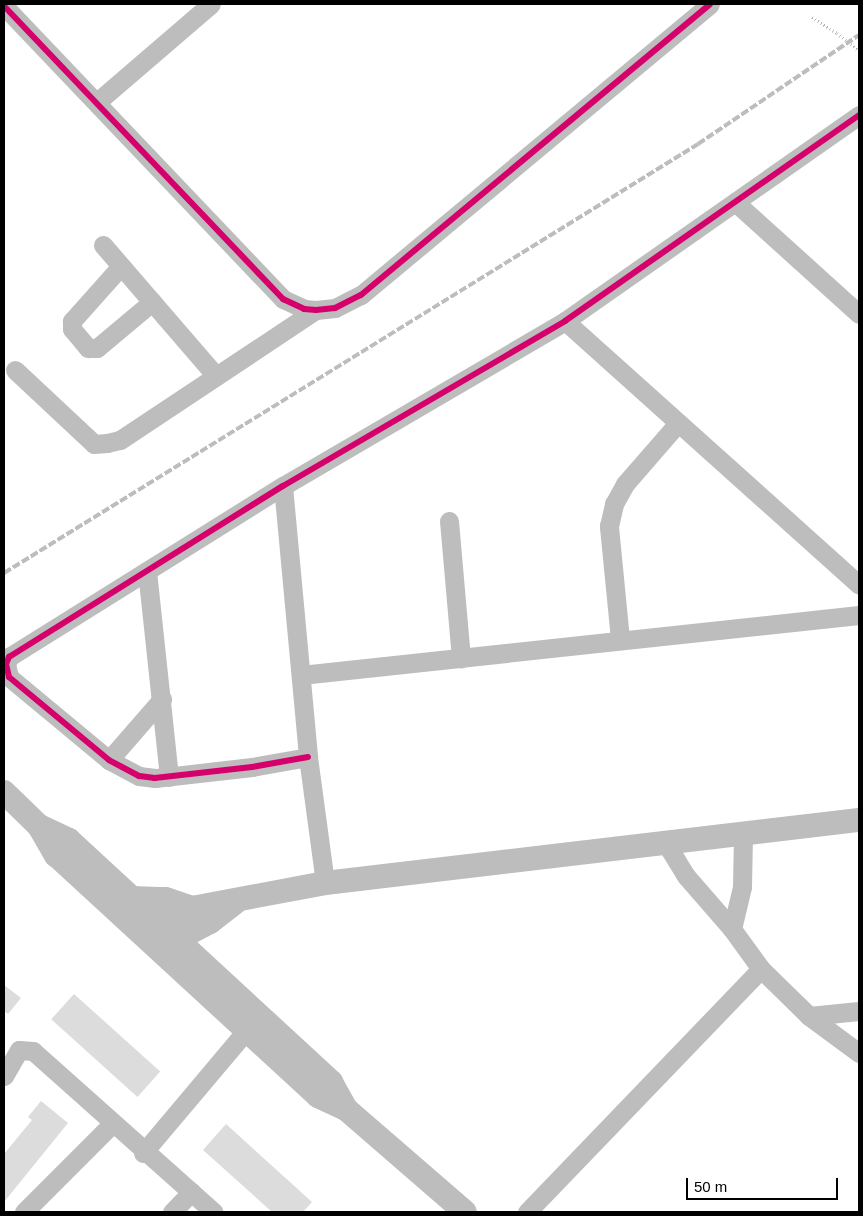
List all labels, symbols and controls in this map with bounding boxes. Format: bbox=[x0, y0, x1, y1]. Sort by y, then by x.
scale bar bbox=[688, 1168, 840, 1200]
text: 50 m bbox=[694, 1178, 727, 1195]

